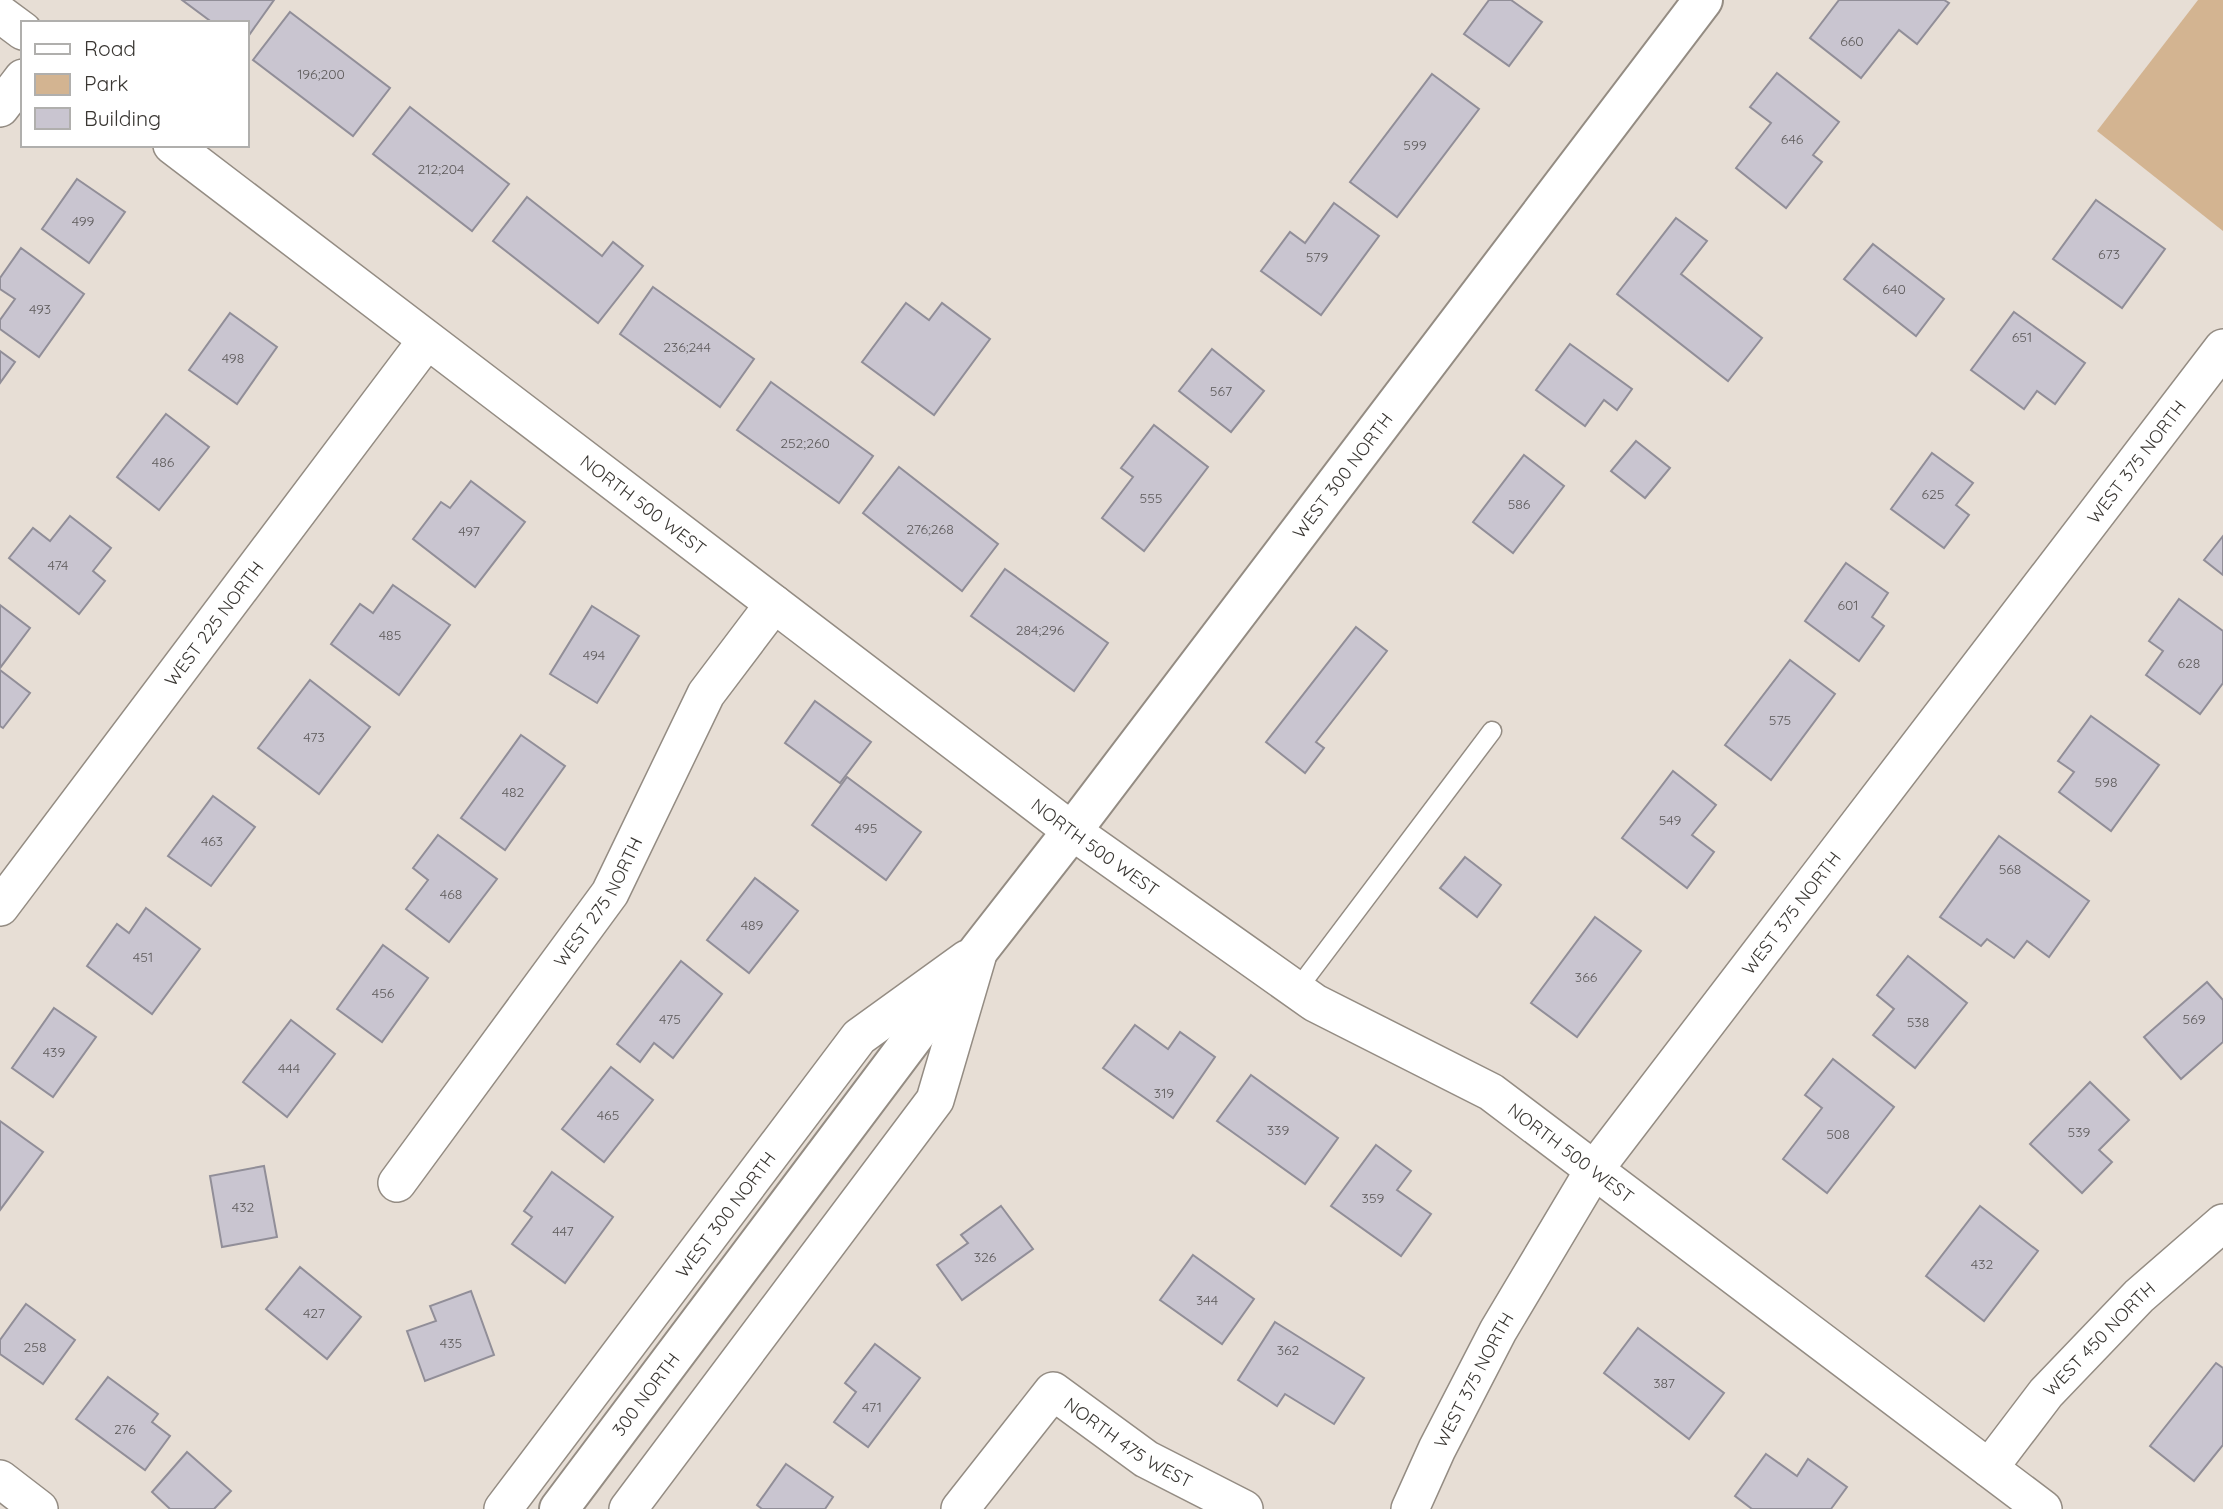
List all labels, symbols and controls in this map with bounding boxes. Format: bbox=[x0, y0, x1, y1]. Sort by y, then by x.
legend bbox=[21, 21, 248, 147]
house number: 660 bbox=[1840, 32, 1864, 50]
text: Road bbox=[84, 35, 136, 61]
house number: 196;200 bbox=[297, 65, 345, 83]
text: Park bbox=[84, 70, 128, 96]
text: Building bbox=[84, 105, 161, 131]
house number: 646 bbox=[1781, 130, 1804, 148]
house number: 599 bbox=[1403, 136, 1427, 154]
house number: 212;204 bbox=[418, 160, 464, 178]
house number: 499 bbox=[72, 212, 95, 230]
house number: 673 bbox=[2098, 245, 2120, 263]
house number: 579 bbox=[1306, 248, 1328, 266]
house number: 640 bbox=[1882, 280, 1906, 298]
house number: 493 bbox=[29, 300, 51, 318]
house number: 651 bbox=[2012, 328, 2032, 346]
house number: 236;244 bbox=[663, 338, 711, 356]
house number: 498 bbox=[222, 349, 244, 367]
house number: 567 bbox=[1210, 382, 1232, 400]
street label: WEST 375 NORTH bbox=[2081, 395, 2191, 528]
street label: WEST 300 NORTH bbox=[1287, 408, 1397, 543]
house number: 252;260 bbox=[780, 434, 830, 452]
street label: NORTH 500 WEST bbox=[576, 449, 711, 560]
house number: 486 bbox=[152, 453, 175, 471]
house number: 625 bbox=[1922, 485, 1944, 503]
house number: 555 bbox=[1140, 489, 1162, 507]
house number: 586 bbox=[1508, 495, 1531, 513]
house number: 276;268 bbox=[906, 520, 954, 538]
house number: 497 bbox=[458, 522, 480, 540]
house number: 474 bbox=[48, 556, 68, 574]
street label: WEST 225 NORTH bbox=[159, 556, 268, 691]
house number: 601 bbox=[1837, 596, 1859, 614]
house number: 284;296 bbox=[1016, 621, 1065, 639]
house number: 485 bbox=[379, 626, 401, 644]
house number: 494 bbox=[583, 646, 605, 664]
house number: 628 bbox=[2178, 654, 2200, 672]
house number: 575 bbox=[1769, 711, 1791, 729]
house number: 473 bbox=[303, 728, 325, 746]
house number: 598 bbox=[2094, 773, 2118, 791]
house number: 482 bbox=[502, 783, 525, 801]
street label: NORTH 500 WEST bbox=[1027, 793, 1164, 901]
house number: 549 bbox=[1659, 811, 1681, 829]
house number: 495 bbox=[855, 819, 877, 837]
house number: 463 bbox=[201, 832, 223, 850]
street label: WEST 275 NORTH bbox=[548, 833, 647, 971]
street label: WEST 375 NORTH bbox=[1736, 846, 1845, 979]
house number: 568 bbox=[1999, 860, 2021, 878]
house number: 468 bbox=[440, 885, 462, 903]
house number: 489 bbox=[741, 916, 764, 934]
house number: 451 bbox=[133, 948, 153, 966]
house number: 366 bbox=[1575, 968, 1598, 986]
house number: 456 bbox=[372, 984, 395, 1002]
house number: 475 bbox=[659, 1010, 681, 1028]
house number: 569 bbox=[2183, 1010, 2206, 1028]
house number: 538 bbox=[1907, 1013, 1929, 1031]
house number: 439 bbox=[43, 1043, 65, 1061]
house number: 444 bbox=[278, 1059, 300, 1077]
house number: 319 bbox=[1154, 1084, 1174, 1102]
street label: NORTH 500 WEST bbox=[1503, 1097, 1639, 1208]
house number: 465 bbox=[597, 1106, 619, 1124]
house number: 339 bbox=[1267, 1121, 1289, 1139]
house number: 539 bbox=[2068, 1123, 2091, 1141]
house number: 508 bbox=[1826, 1125, 1850, 1143]
street label: WEST 300 NORTH bbox=[670, 1147, 780, 1282]
house number: 359 bbox=[1362, 1189, 1385, 1207]
house number: 432 bbox=[232, 1198, 254, 1216]
house number: 447 bbox=[552, 1222, 574, 1240]
house number: 326 bbox=[974, 1248, 997, 1266]
house number: 432 bbox=[1971, 1255, 1993, 1273]
street label: WEST 450 NORTH bbox=[2038, 1276, 2159, 1401]
house number: 344 bbox=[1196, 1291, 1218, 1309]
house number: 427 bbox=[303, 1304, 325, 1322]
street label: WEST 375 NORTH bbox=[1428, 1308, 1518, 1451]
house number: 435 bbox=[440, 1334, 462, 1352]
house number: 258 bbox=[24, 1338, 46, 1356]
house number: 362 bbox=[1277, 1341, 1300, 1359]
street label: 300 NORTH bbox=[607, 1348, 684, 1440]
house number: 387 bbox=[1653, 1374, 1675, 1392]
street label: NORTH 475 WEST bbox=[1060, 1392, 1197, 1493]
house number: 471 bbox=[862, 1398, 882, 1416]
house number: 276 bbox=[114, 1420, 136, 1438]

